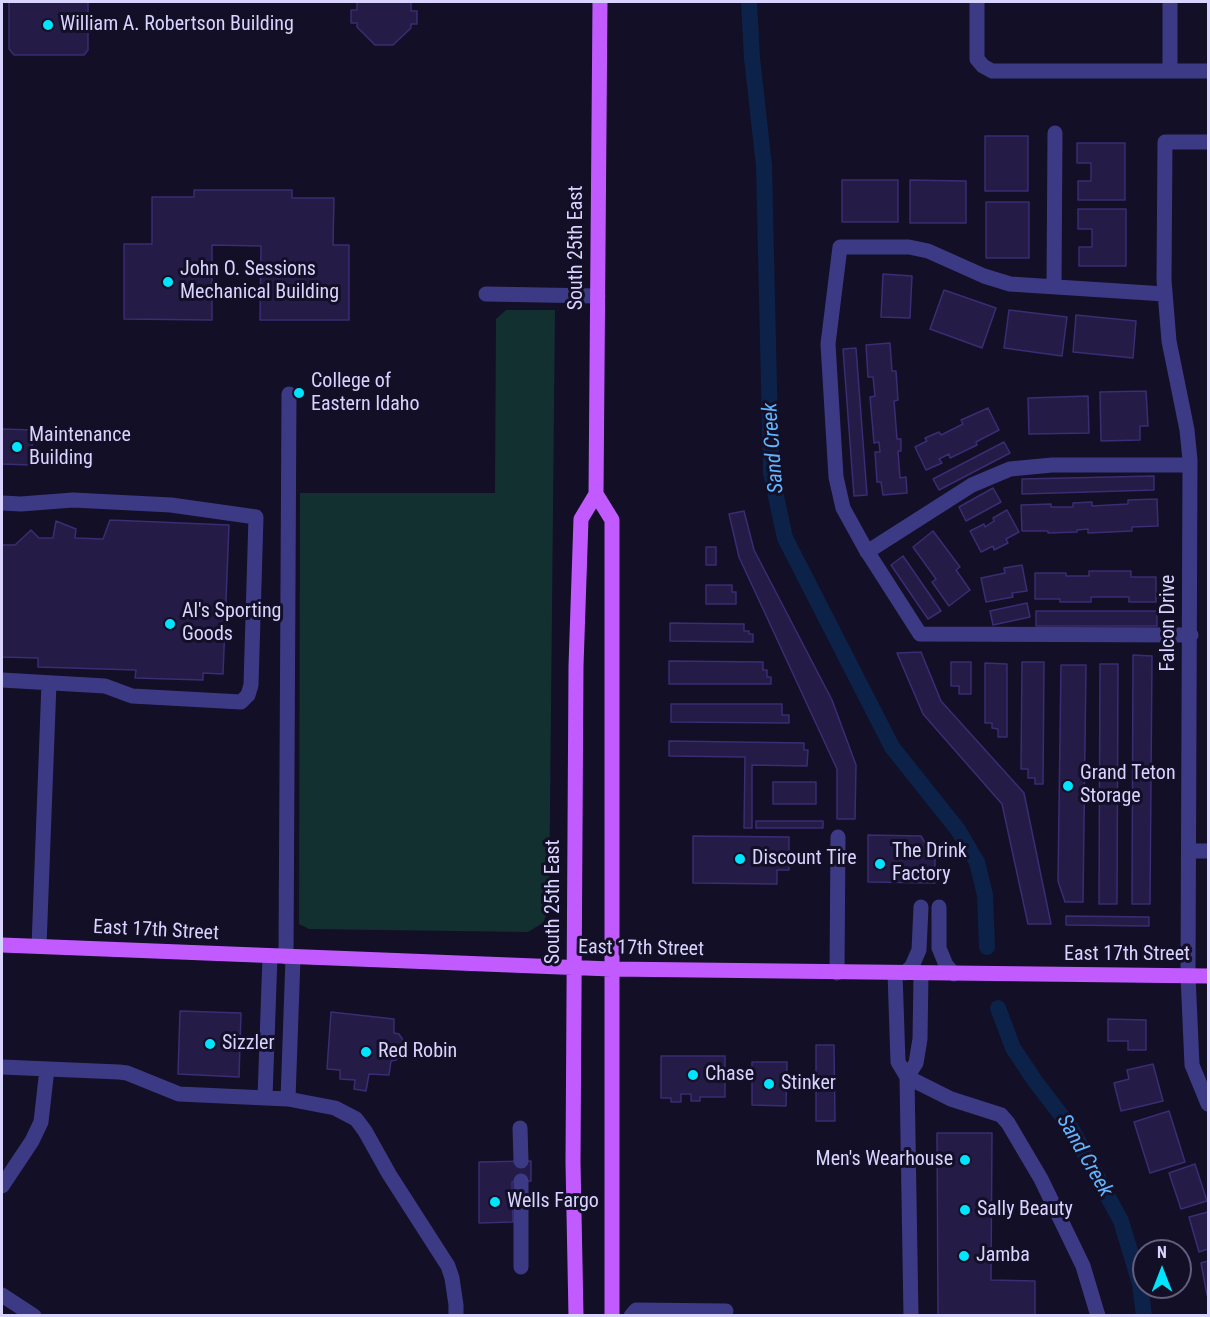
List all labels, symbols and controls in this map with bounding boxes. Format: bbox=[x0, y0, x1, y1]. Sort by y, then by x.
place label: William A. Robertson Building bbox=[60, 13, 294, 37]
marker: William A. Robertson Building bbox=[41, 18, 55, 32]
street label: South 25th East bbox=[565, 186, 589, 310]
place label: John O. Sessions Mechanical Building bbox=[180, 258, 339, 305]
marker: John O. Sessions Mechanical Building bbox=[161, 275, 175, 289]
place label: College of Eastern Idaho bbox=[311, 370, 420, 417]
marker: College of Eastern Idaho bbox=[292, 386, 306, 400]
water label: Sand Creek bbox=[758, 402, 790, 494]
place label: Maintenance Building bbox=[29, 424, 131, 471]
marker: Maintenance Building bbox=[10, 440, 24, 454]
street label: Falcon Drive bbox=[1157, 575, 1181, 671]
place label: Al's Sporting Goods bbox=[182, 600, 281, 647]
marker: Al's Sporting Goods bbox=[163, 617, 177, 631]
place label: Grand Teton Storage bbox=[1080, 762, 1176, 809]
marker: Grand Teton Storage bbox=[1061, 779, 1075, 793]
street label: South 25th East bbox=[542, 840, 566, 964]
place label: The Drink Factory bbox=[892, 840, 967, 887]
place label: Discount Tire bbox=[752, 847, 857, 871]
marker: Discount Tire bbox=[733, 852, 747, 866]
marker: The Drink Factory bbox=[873, 857, 887, 871]
street label: East 17th Street bbox=[92, 916, 220, 946]
street label: East 17th Street bbox=[578, 936, 704, 962]
street label: East 17th Street bbox=[1064, 943, 1190, 967]
place label: Sizzler bbox=[222, 1032, 275, 1056]
marker: Sizzler bbox=[203, 1037, 217, 1051]
place label: Red Robin bbox=[378, 1040, 457, 1064]
marker: Red Robin bbox=[359, 1045, 373, 1059]
place label: Chase bbox=[705, 1063, 754, 1087]
marker: Chase bbox=[686, 1068, 700, 1082]
place label: Stinker bbox=[781, 1072, 836, 1096]
marker: Stinker bbox=[762, 1077, 776, 1091]
water label: Sand Creek bbox=[1050, 1110, 1118, 1202]
place label: Men's Wearhouse bbox=[816, 1148, 953, 1172]
marker: Men's Wearhouse bbox=[958, 1153, 972, 1167]
place label: Wells Fargo bbox=[507, 1190, 599, 1214]
marker: Wells Fargo bbox=[488, 1195, 502, 1209]
place label: Sally Beauty bbox=[977, 1198, 1073, 1222]
marker: Sally Beauty bbox=[958, 1203, 972, 1217]
north arrow bbox=[1132, 1239, 1192, 1299]
text: N bbox=[1157, 1243, 1167, 1262]
place label: Jamba bbox=[976, 1244, 1030, 1268]
marker: Jamba bbox=[957, 1249, 971, 1263]

